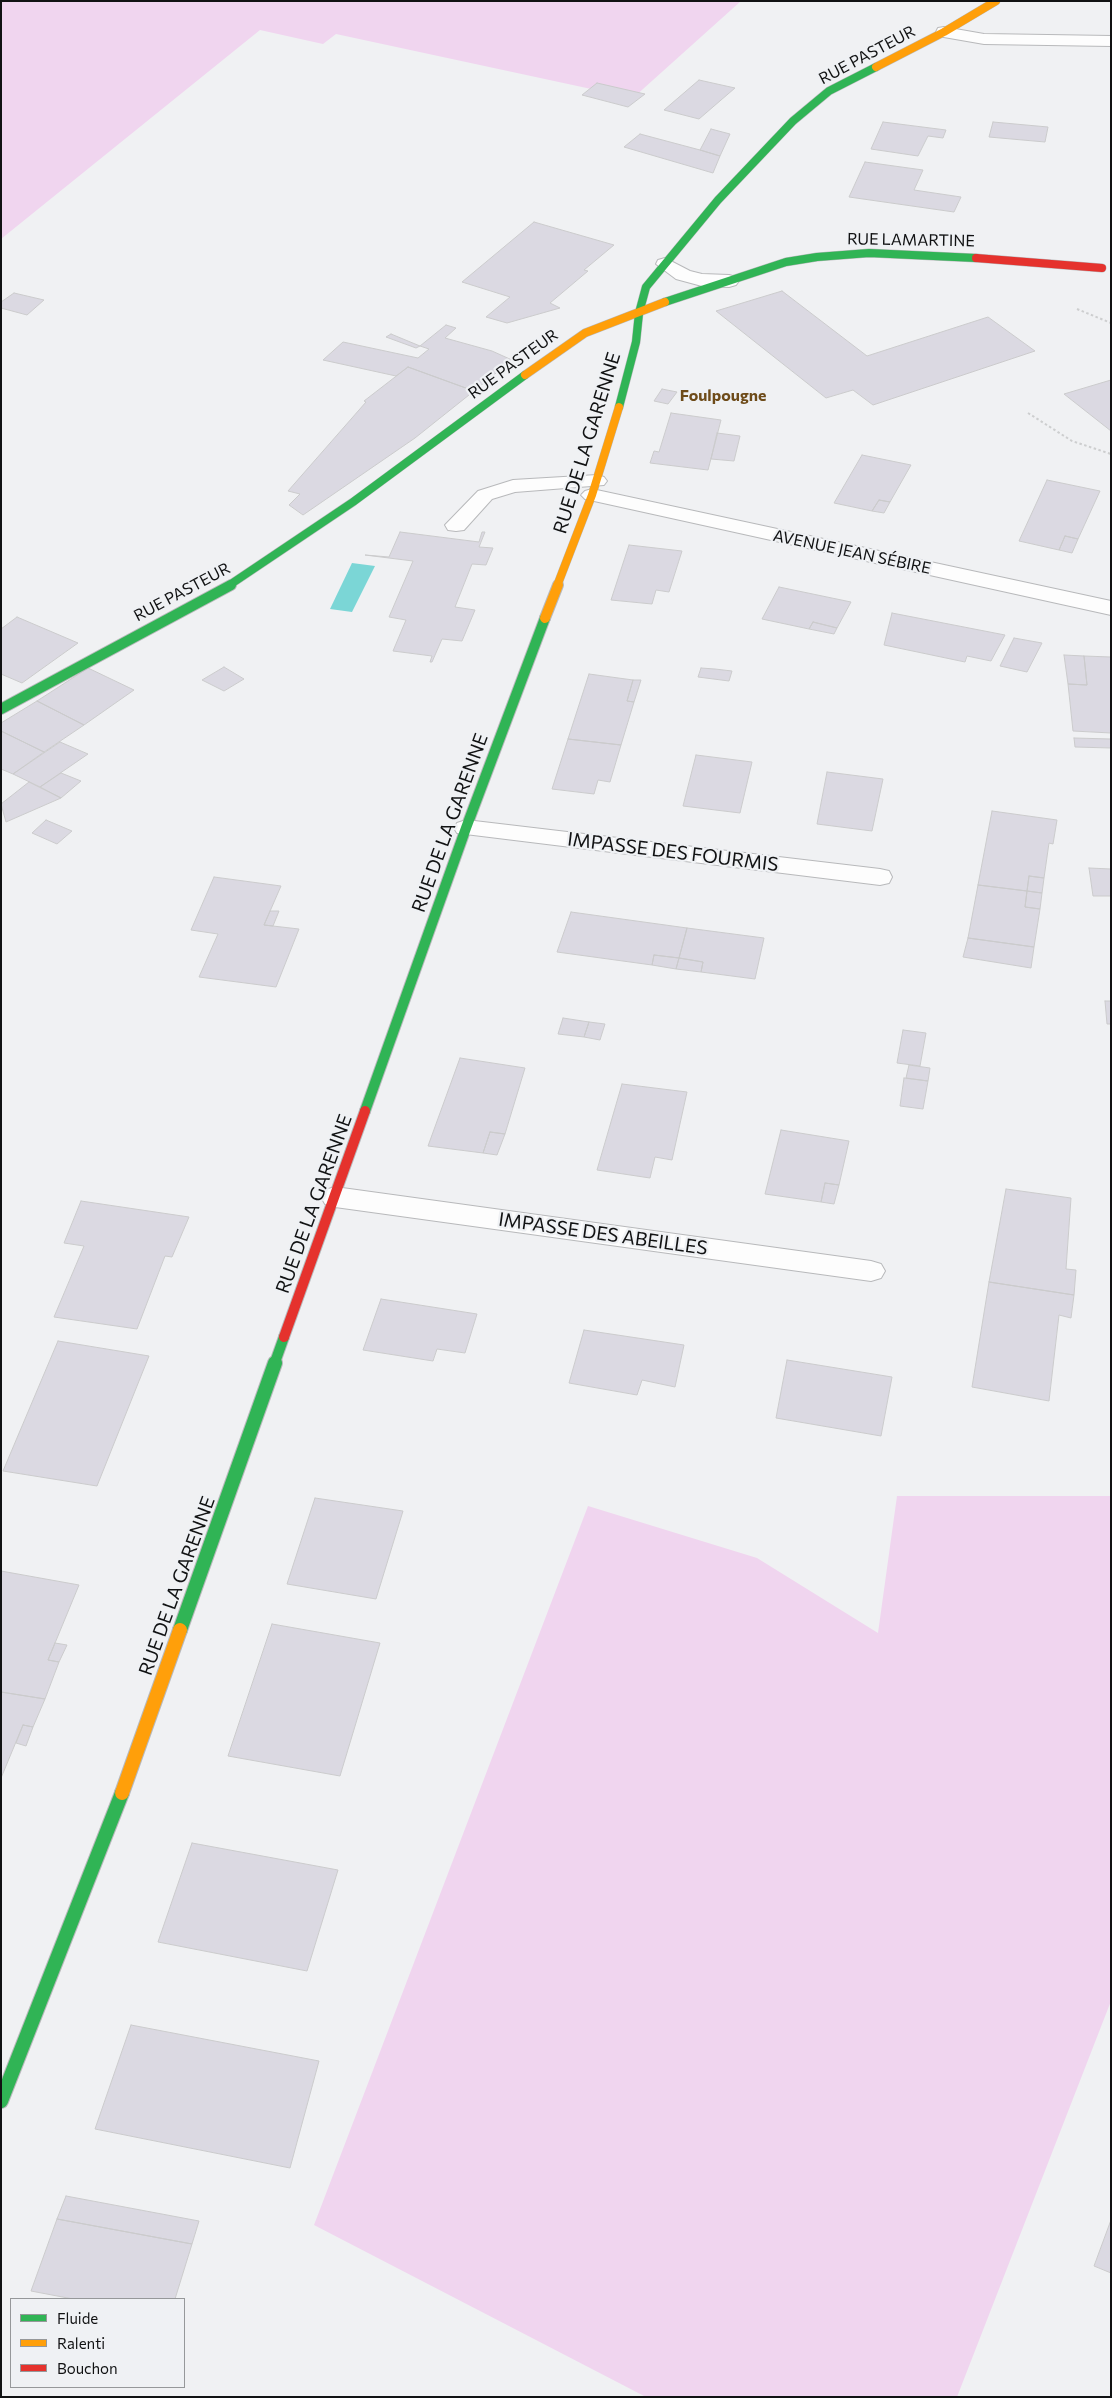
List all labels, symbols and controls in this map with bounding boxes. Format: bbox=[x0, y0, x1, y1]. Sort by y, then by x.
street label: RUE PASTEUR bbox=[816, 22, 918, 88]
street label: RUE LAMARTINE bbox=[847, 229, 975, 251]
street label: RUE PASTEUR bbox=[464, 325, 562, 403]
street label: RUE DE LA GARENNE bbox=[549, 349, 625, 537]
district label: Foulpougne bbox=[680, 386, 766, 406]
street label: AVENUE JEAN SÉBIRE bbox=[771, 526, 933, 578]
street label: RUE PASTEUR bbox=[131, 559, 233, 625]
street label: RUE DE LA GARENNE bbox=[407, 730, 493, 916]
street label: IMPASSE DES FOURMIS bbox=[566, 828, 780, 876]
street label: RUE DE LA GARENNE bbox=[271, 1111, 357, 1297]
street label: IMPASSE DES ABEILLES bbox=[497, 1208, 709, 1260]
street label: RUE DE LA GARENNE bbox=[134, 1493, 220, 1679]
legend bbox=[10, 2298, 185, 2388]
text: Fluide bbox=[57, 2309, 98, 2327]
text: Ralenti bbox=[57, 2334, 105, 2352]
text: Bouchon bbox=[57, 2359, 118, 2377]

